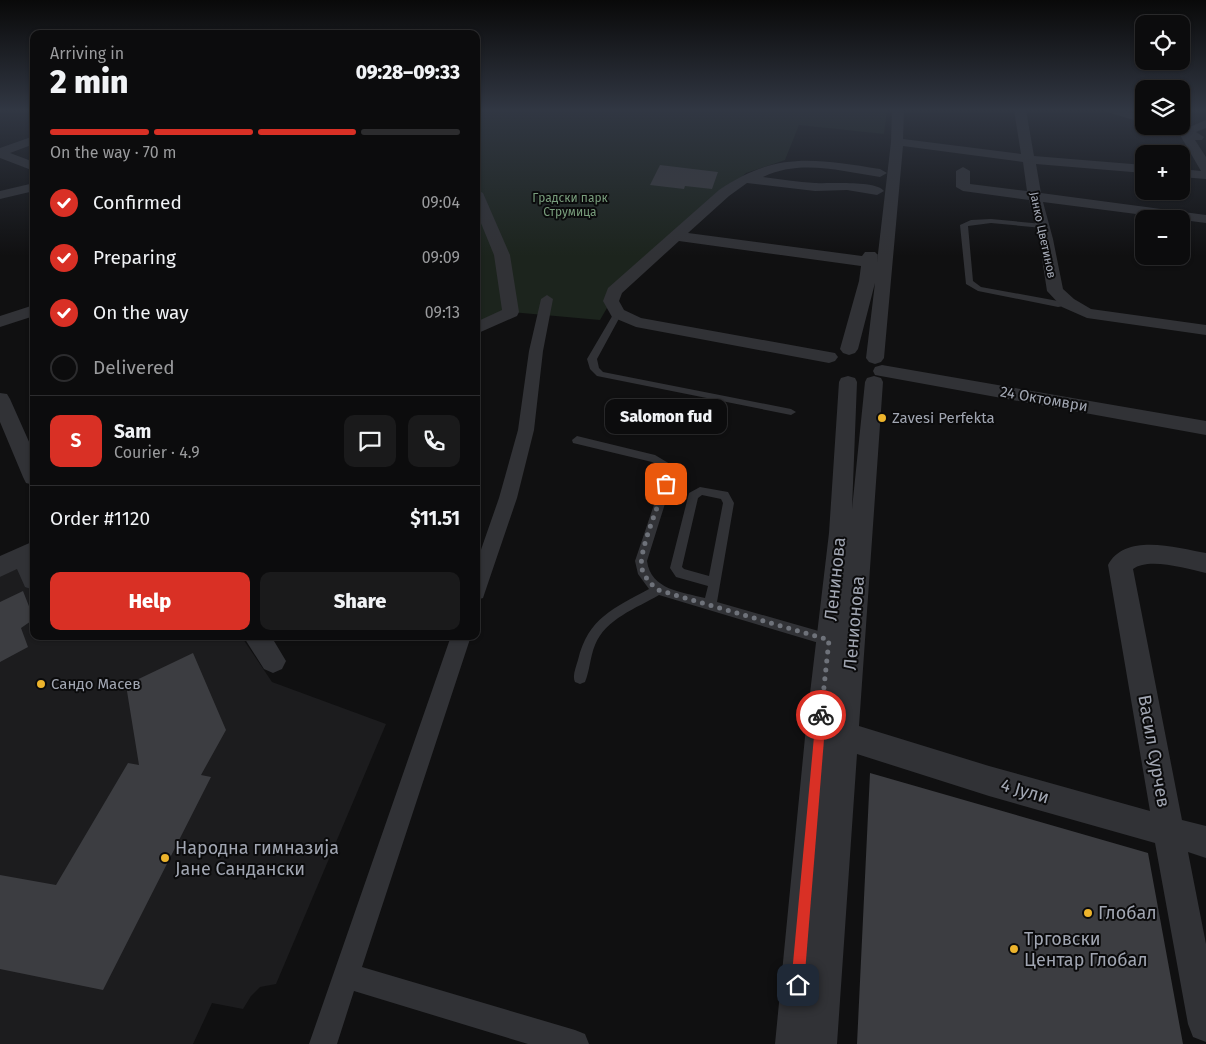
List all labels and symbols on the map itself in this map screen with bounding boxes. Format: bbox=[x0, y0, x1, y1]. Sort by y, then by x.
street label: Јанко Цветинов bbox=[1027, 190, 1059, 280]
park label: Градски парк Струмица bbox=[532, 191, 609, 219]
street label: 24 Октомври bbox=[999, 382, 1089, 416]
callout: Salomon fud bbox=[605, 399, 727, 434]
place label: Zavesi Perfekta bbox=[892, 409, 995, 427]
marker: Zavesi Perfekta bbox=[876, 412, 888, 424]
pin bbox=[645, 463, 687, 505]
street label: Ленинова bbox=[820, 536, 850, 622]
street label: Ленионова bbox=[839, 575, 869, 671]
place label: Сандо Масев bbox=[51, 675, 141, 693]
marker: Сандо Масев bbox=[35, 678, 47, 690]
courier bbox=[796, 690, 846, 740]
street label: Васил Сурчев bbox=[1133, 693, 1175, 809]
street label: 4 Јули bbox=[998, 774, 1052, 808]
place label: Народна гимназија Јане Сандански bbox=[175, 837, 339, 880]
marker: Народна гимназија Јане Сандански bbox=[159, 852, 171, 864]
place label: Глобал bbox=[1098, 902, 1157, 924]
marker: Глобал bbox=[1082, 907, 1094, 919]
place label: Трговски Центар Глобал bbox=[1024, 928, 1148, 971]
marker: Трговски Центар Глобал bbox=[1008, 943, 1020, 955]
pin bbox=[777, 964, 819, 1006]

